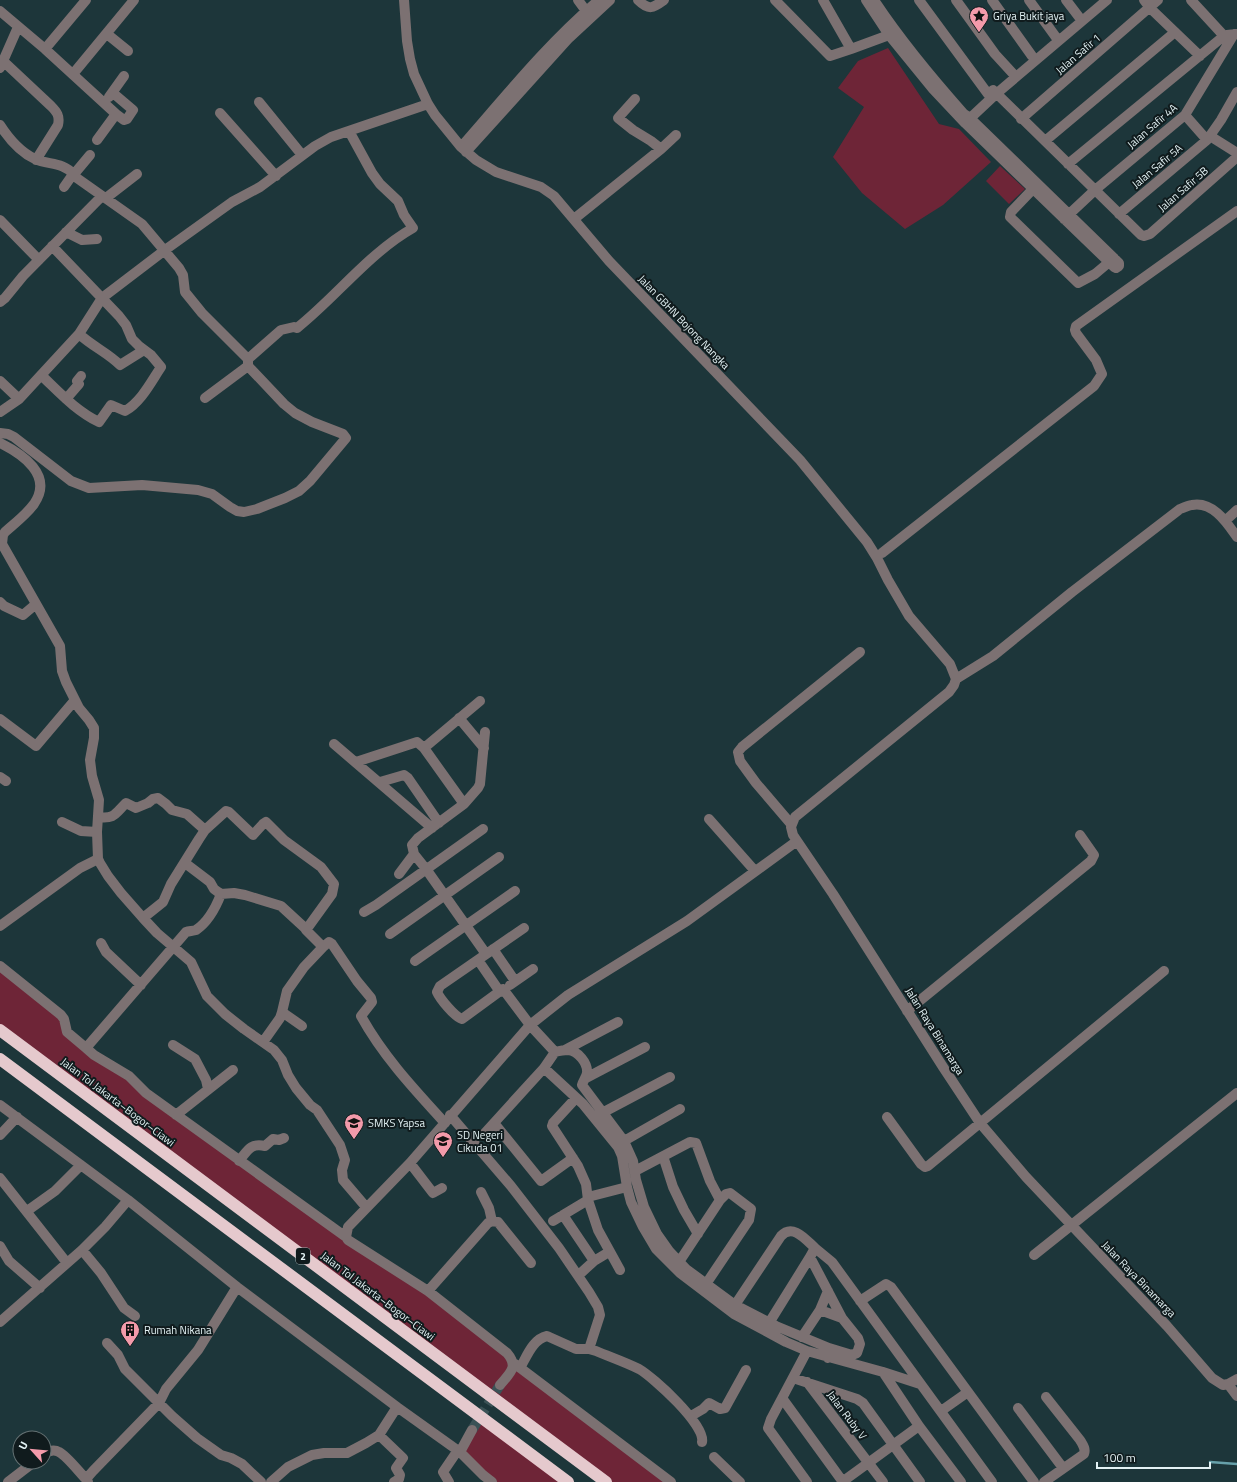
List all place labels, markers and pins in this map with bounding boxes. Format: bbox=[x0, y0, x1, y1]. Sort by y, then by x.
place icon: Griya Bukit jaya bbox=[968, 5, 990, 33]
place label: Griya Bukit jaya bbox=[993, 8, 1065, 24]
school or university icon: SMKS Yapsa bbox=[343, 1112, 365, 1140]
place label: SMKS Yapsa bbox=[368, 1115, 425, 1131]
place label: SD Negeri Cikuda 01 bbox=[457, 1127, 503, 1156]
school or university icon: SD Negeri Cikuda 01 bbox=[432, 1130, 454, 1158]
building icon: Rumah Nikana bbox=[119, 1319, 141, 1347]
place label: Rumah Nikana bbox=[144, 1322, 212, 1338]

